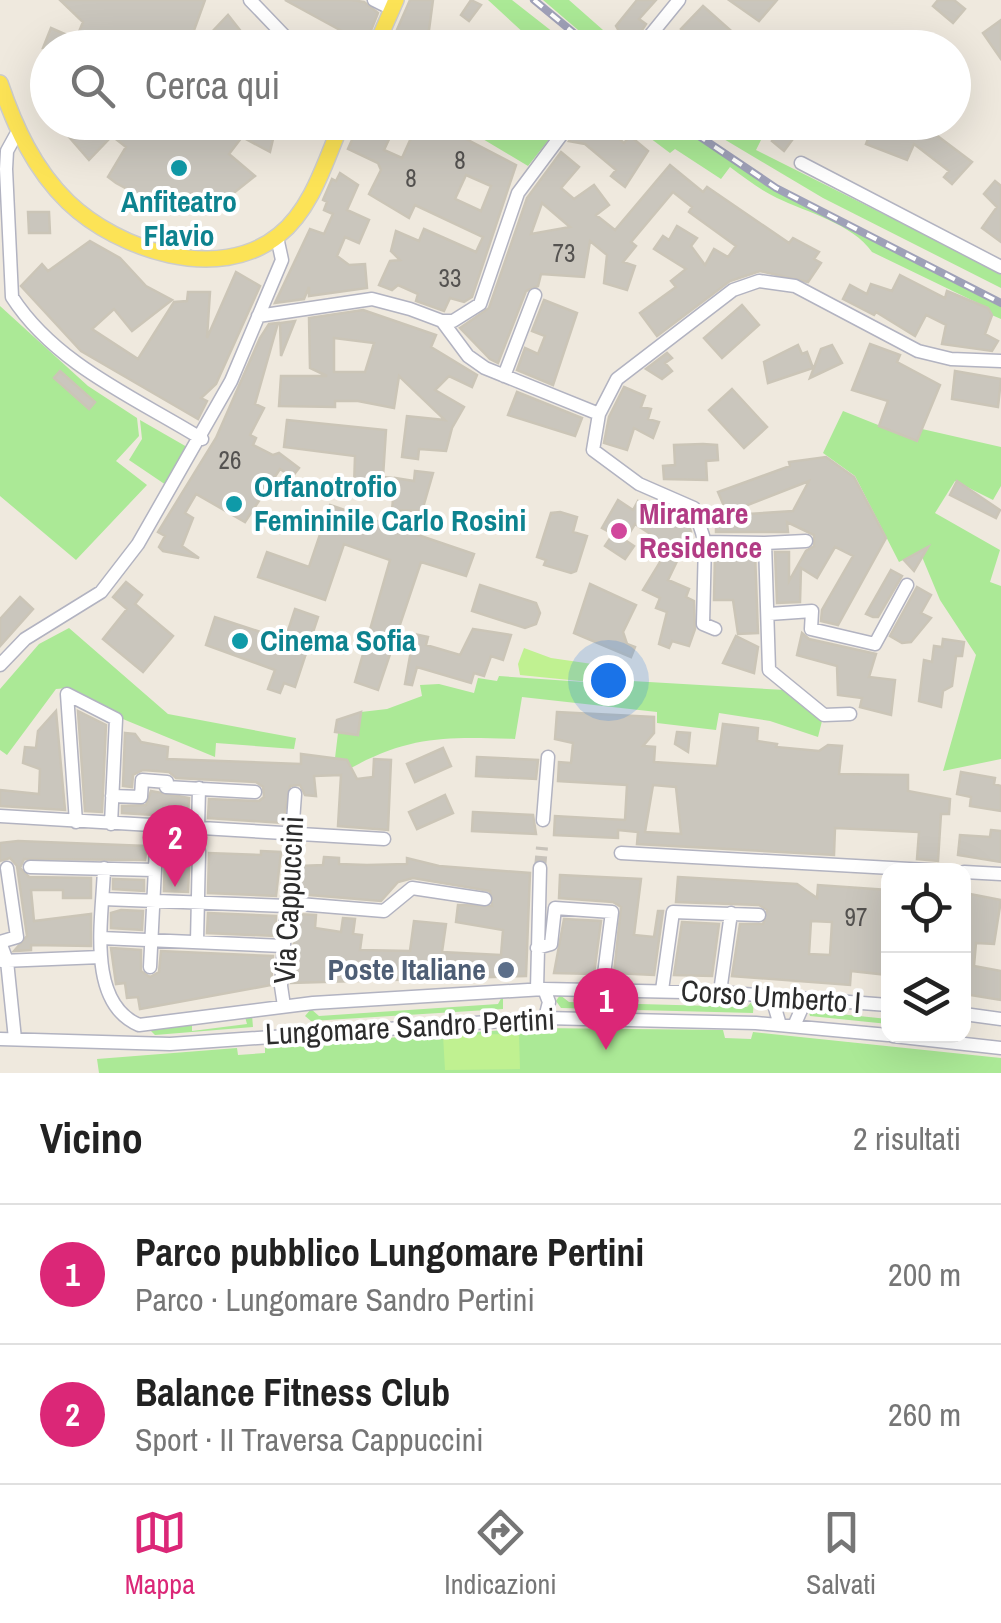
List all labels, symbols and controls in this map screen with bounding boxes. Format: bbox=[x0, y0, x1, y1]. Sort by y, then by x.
search box bbox=[30, 30, 971, 140]
icon: search bbox=[65, 58, 120, 113]
text: Cerca qui bbox=[145, 60, 280, 111]
house number: 8 bbox=[454, 143, 466, 177]
marker: Anfiteatro Flavio bbox=[168, 157, 190, 179]
house number: 8 bbox=[405, 161, 417, 195]
place label: Anfiteatro Flavio bbox=[121, 181, 237, 255]
house number: 73 bbox=[553, 236, 575, 270]
house number: 33 bbox=[439, 261, 461, 295]
house number: 26 bbox=[219, 443, 241, 477]
place label: Orfanotrofio Femininile Carlo Rosini bbox=[254, 466, 526, 540]
marker: Orfanotrofio Femininile Carlo Rosini bbox=[223, 493, 245, 515]
place label: Miramare Residence bbox=[639, 493, 762, 567]
marker: Miramare Residence bbox=[608, 520, 630, 542]
place label: Cinema Sofia bbox=[260, 620, 416, 660]
marker: Cinema Sofia bbox=[229, 630, 251, 652]
your location bbox=[583, 655, 634, 706]
pin: 2 bbox=[142, 804, 208, 887]
street label: Via Cappuccini bbox=[264, 815, 312, 985]
map controls bbox=[881, 863, 971, 1043]
button: locate bbox=[881, 863, 971, 953]
house number: 97 bbox=[845, 900, 867, 934]
place label: Poste Italiane bbox=[327, 949, 486, 989]
button: layers bbox=[881, 953, 971, 1043]
marker: Poste Italiane bbox=[495, 959, 517, 981]
pin: 1 bbox=[574, 968, 638, 1050]
street label: Corso Umberto I bbox=[680, 970, 862, 1022]
street label: Lungomare Sandro Pertini bbox=[264, 998, 556, 1054]
text: Vicino bbox=[40, 1110, 143, 1166]
text: 2 risultati bbox=[853, 1117, 961, 1160]
text: Parco pubblico Lungomare Pertini bbox=[135, 1227, 644, 1278]
text: 1 bbox=[65, 1253, 80, 1296]
text: 200 m bbox=[888, 1253, 961, 1296]
text: Parco · Lungomare Sandro Pertini bbox=[135, 1278, 535, 1321]
text: Balance Fitness Club bbox=[135, 1367, 450, 1418]
text: 2 bbox=[65, 1393, 80, 1436]
text: 260 m bbox=[888, 1393, 961, 1436]
text: Sport · II Traversa Cappuccini bbox=[135, 1418, 484, 1461]
tab: Mappa bbox=[125, 1505, 195, 1603]
tab: Indicazioni bbox=[444, 1505, 557, 1603]
tab: Salvati bbox=[806, 1505, 876, 1603]

